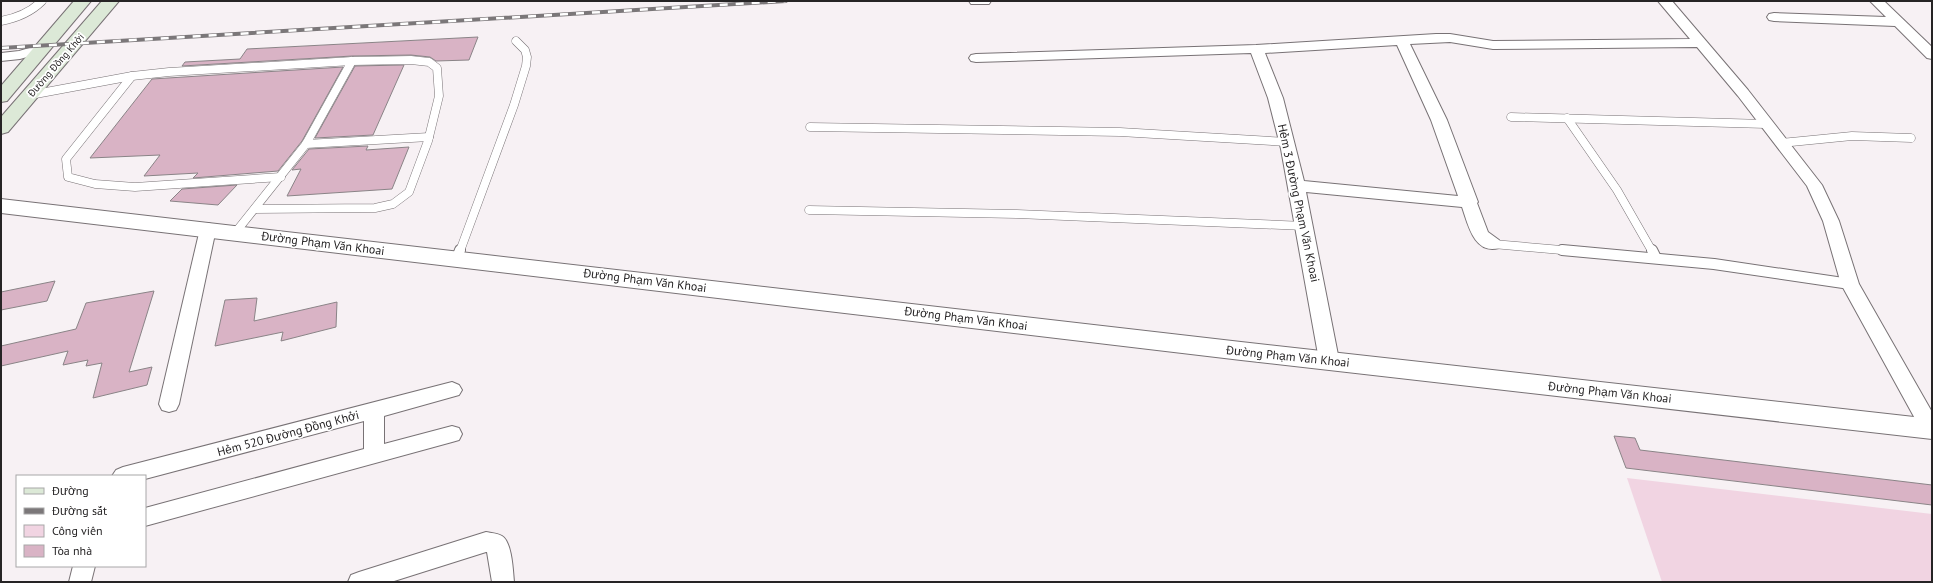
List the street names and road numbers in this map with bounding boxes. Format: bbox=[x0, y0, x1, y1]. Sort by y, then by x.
street label: Đường Đồng Khởi bbox=[24, 31, 87, 100]
street label: Hẻm 3 Đường Phạm Văn Khoai bbox=[1275, 122, 1323, 284]
street label: Đường Phạm Văn Khoai bbox=[260, 228, 385, 258]
street label: Đường Phạm Văn Khoai bbox=[582, 265, 707, 295]
street label: Đường Phạm Văn Khoai bbox=[903, 303, 1028, 333]
street label: Đường Phạm Văn Khoai bbox=[1225, 342, 1350, 370]
street label: Đường Phạm Văn Khoai bbox=[1547, 378, 1672, 406]
street label: Hẻm 520 Đường Đồng Khởi bbox=[215, 407, 361, 459]

